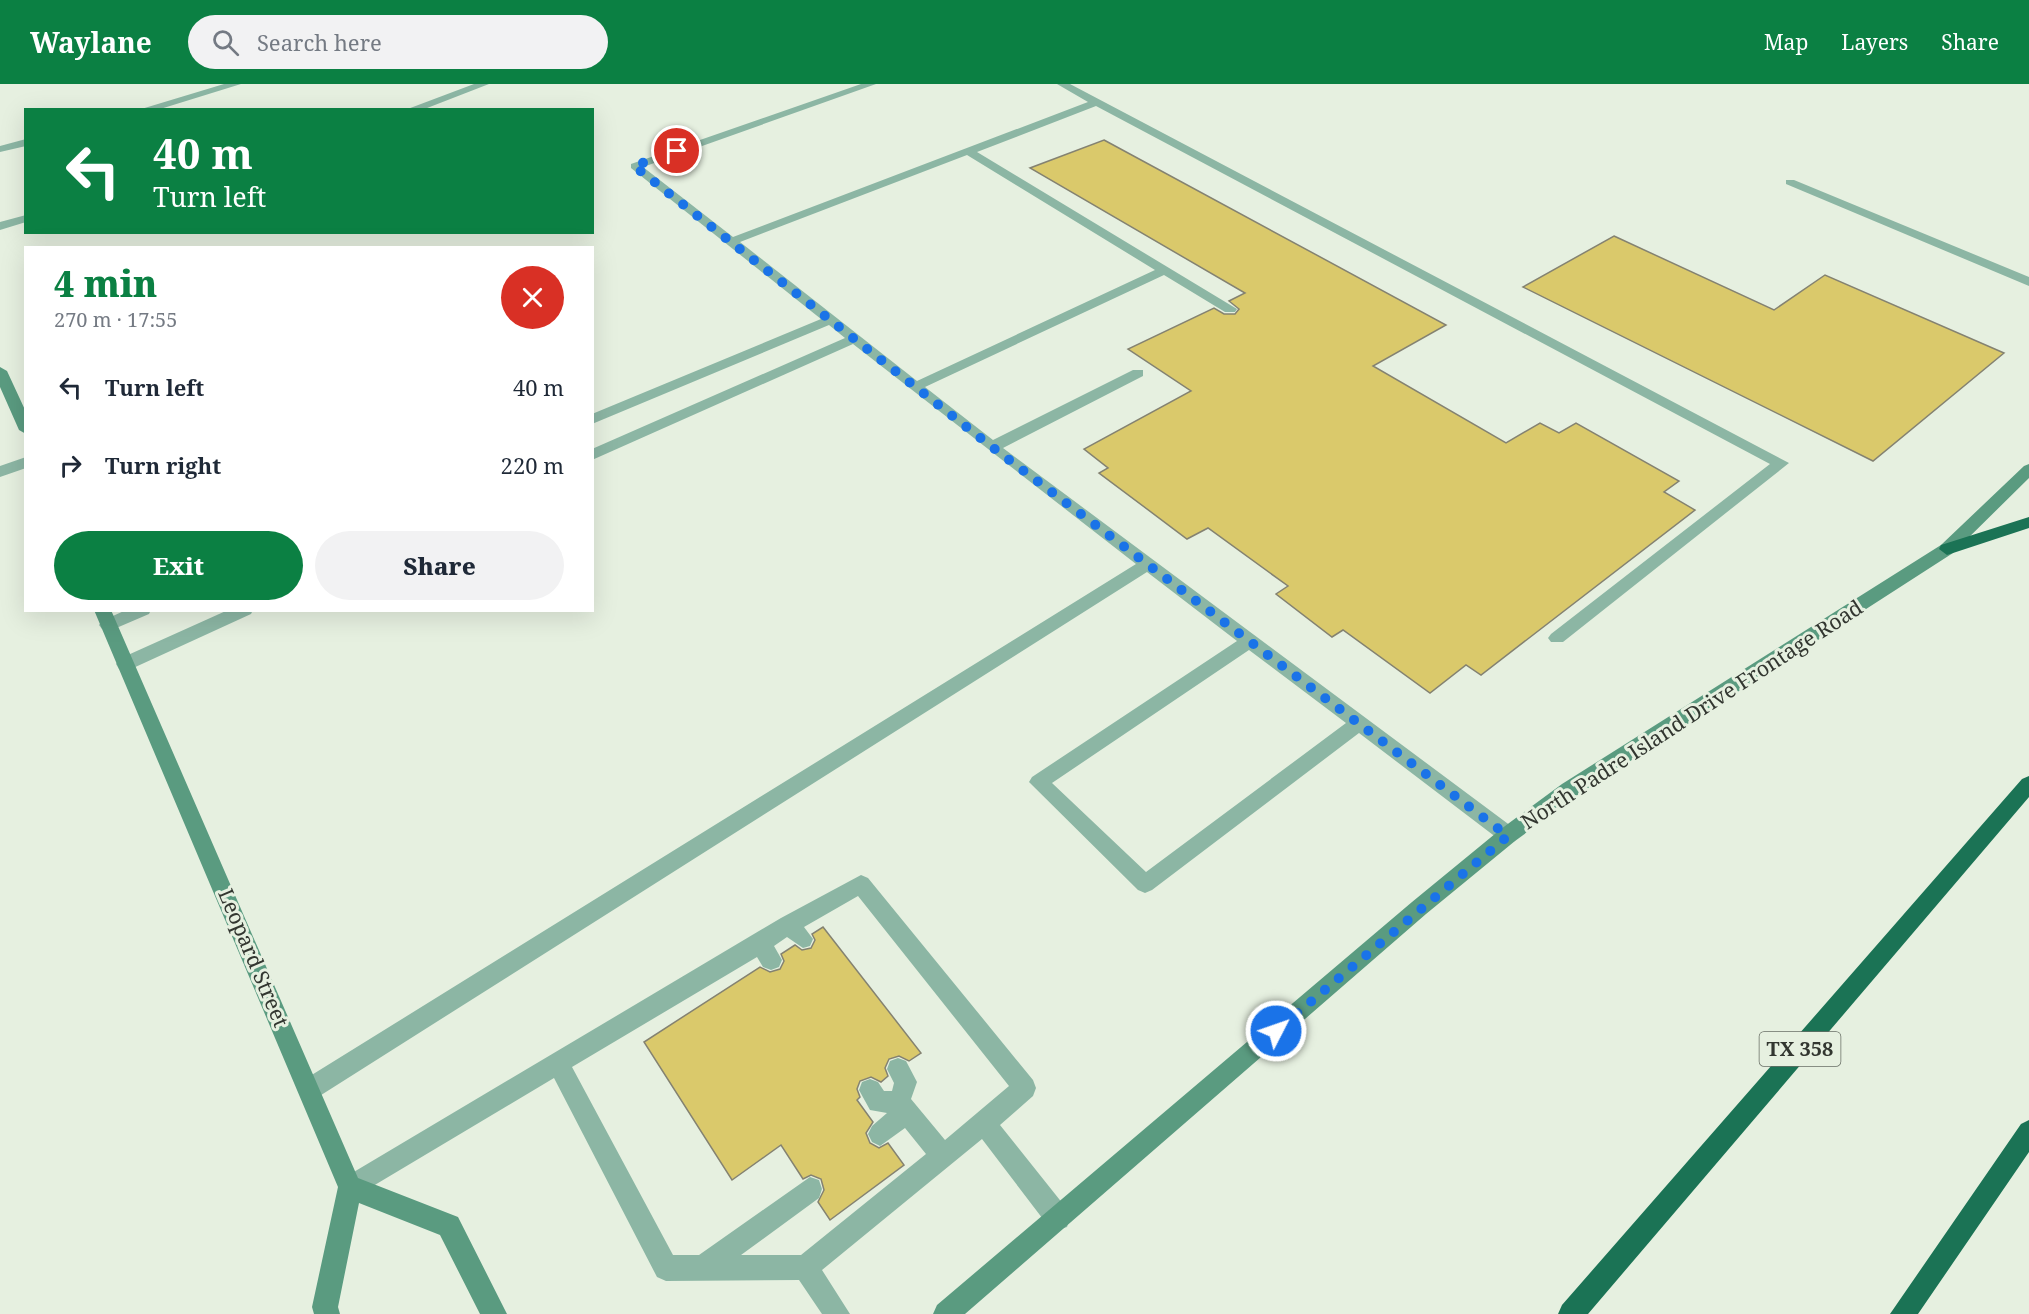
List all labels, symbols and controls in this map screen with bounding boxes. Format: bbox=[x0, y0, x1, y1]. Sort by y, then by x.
search box bbox=[188, 15, 608, 69]
text: Waylane bbox=[30, 23, 152, 61]
icon: search bbox=[209, 26, 242, 59]
text: Search here bbox=[257, 27, 382, 57]
text: Map bbox=[1764, 28, 1808, 56]
text: Layers bbox=[1841, 28, 1908, 56]
text: Share bbox=[1941, 28, 1999, 56]
text: 40 m bbox=[153, 124, 253, 181]
pin bbox=[651, 125, 702, 176]
icon: left bbox=[54, 132, 132, 210]
icon: arrive bbox=[660, 134, 693, 167]
text: Turn left bbox=[153, 178, 266, 215]
text: 4 min bbox=[54, 259, 157, 308]
button: close bbox=[501, 266, 564, 329]
text: 270 m · 17:55 bbox=[54, 306, 177, 333]
icon: left bbox=[54, 371, 87, 404]
text: Turn left bbox=[105, 372, 204, 402]
text: 40 m bbox=[513, 372, 564, 402]
icon: right bbox=[54, 449, 87, 482]
text: Turn right bbox=[105, 450, 221, 480]
text: 220 m bbox=[501, 450, 564, 480]
button: Exit bbox=[54, 531, 303, 600]
button: Share bbox=[315, 531, 564, 600]
street label: North Padre Island Drive Frontage Road bbox=[1515, 593, 1868, 835]
street label: Leopard Street bbox=[212, 884, 296, 1031]
position arrow bbox=[1244, 999, 1308, 1063]
road number: TX 358 bbox=[1760, 1032, 1840, 1066]

